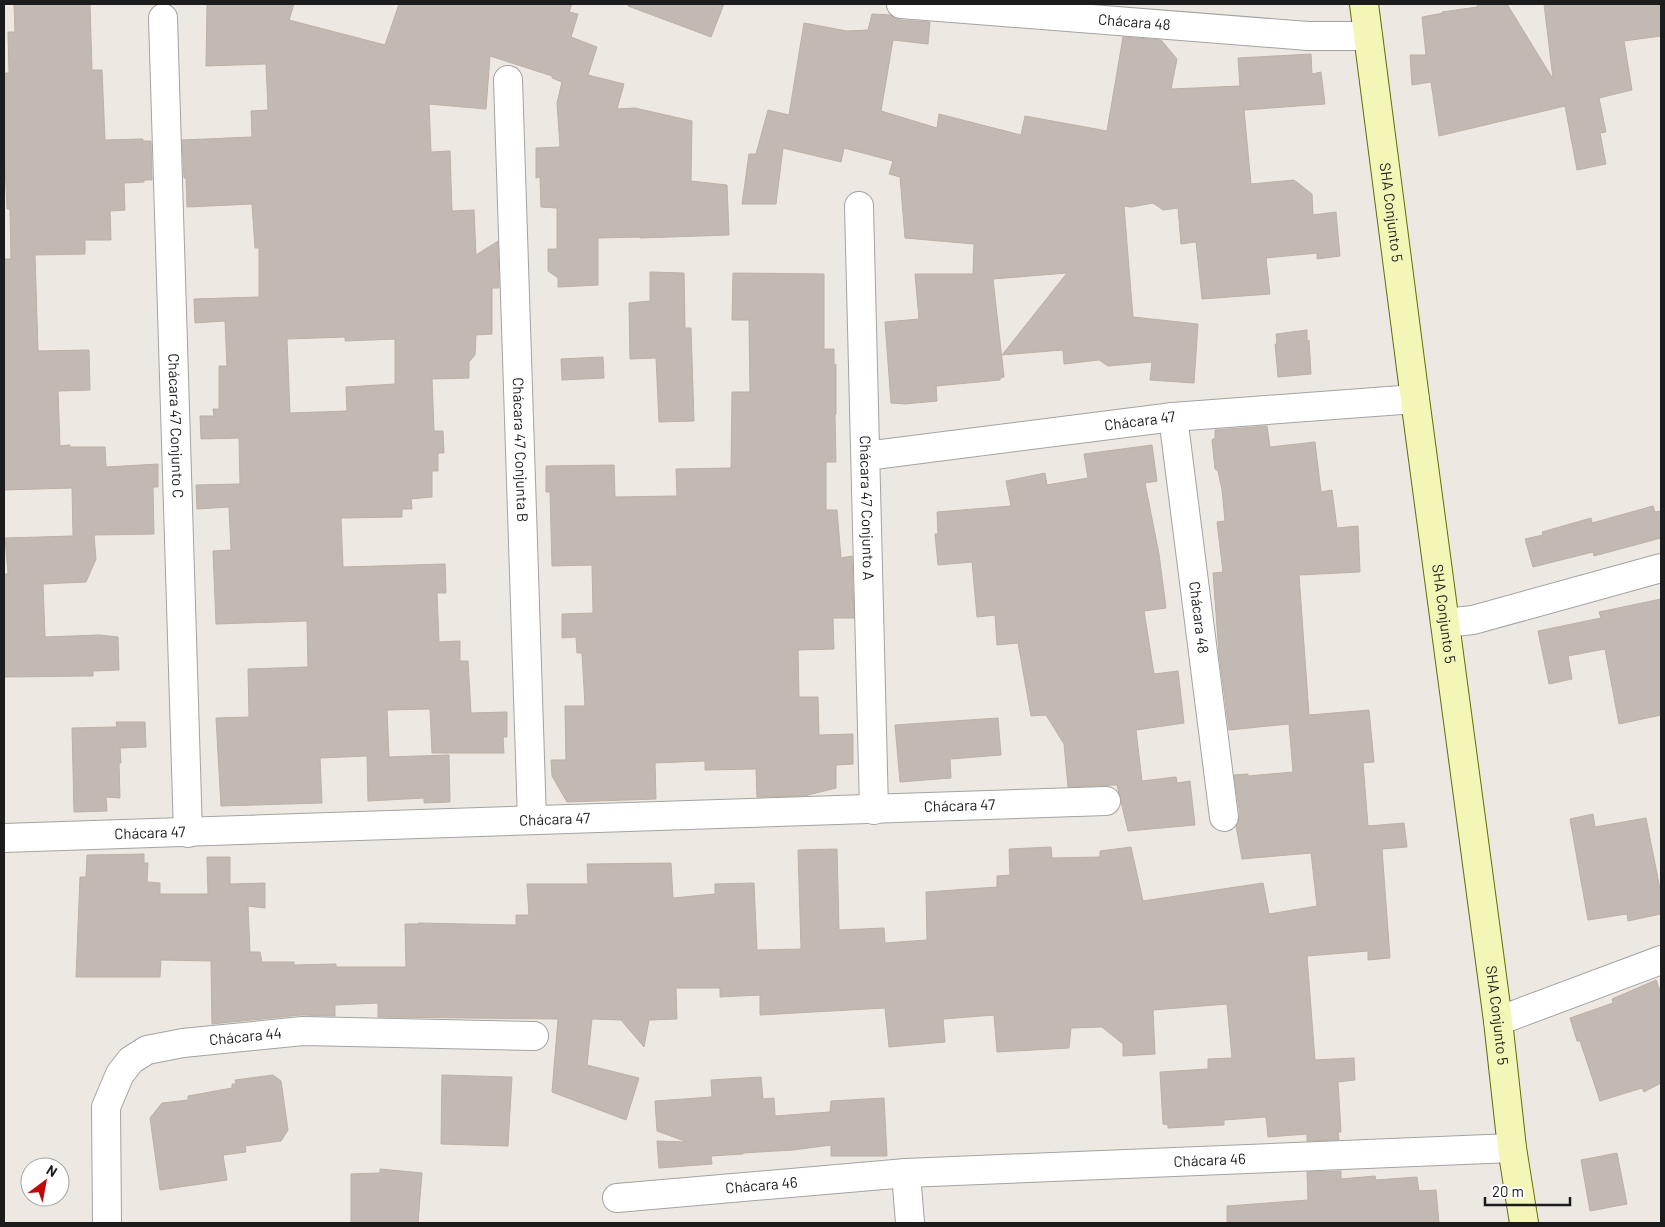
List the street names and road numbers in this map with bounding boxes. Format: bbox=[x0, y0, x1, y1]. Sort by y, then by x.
street label: Chácara 48 bbox=[1098, 10, 1171, 33]
street label: SHA Conjunto 5 bbox=[1377, 161, 1407, 263]
street label: Chácara 47 Conjunto C bbox=[165, 353, 188, 499]
street label: Chácara 47 Conjunta B bbox=[510, 377, 532, 523]
street label: Chácara 47 bbox=[1103, 407, 1176, 434]
street label: Chácara 47 Conjunto A bbox=[857, 435, 878, 581]
street label: SHA Conjunto 5 bbox=[1429, 563, 1460, 665]
street label: Chácara 48 bbox=[1186, 580, 1213, 654]
street label: Chácara 47 bbox=[923, 795, 995, 815]
street label: Chácara 47 bbox=[519, 808, 591, 829]
street label: Chácara 47 bbox=[114, 822, 186, 842]
street label: SHA Conjunto 5 bbox=[1483, 964, 1513, 1066]
street label: Chácara 44 bbox=[208, 1023, 283, 1048]
street label: Chácara 46 bbox=[1173, 1149, 1246, 1170]
street label: Chácara 46 bbox=[725, 1172, 798, 1197]

